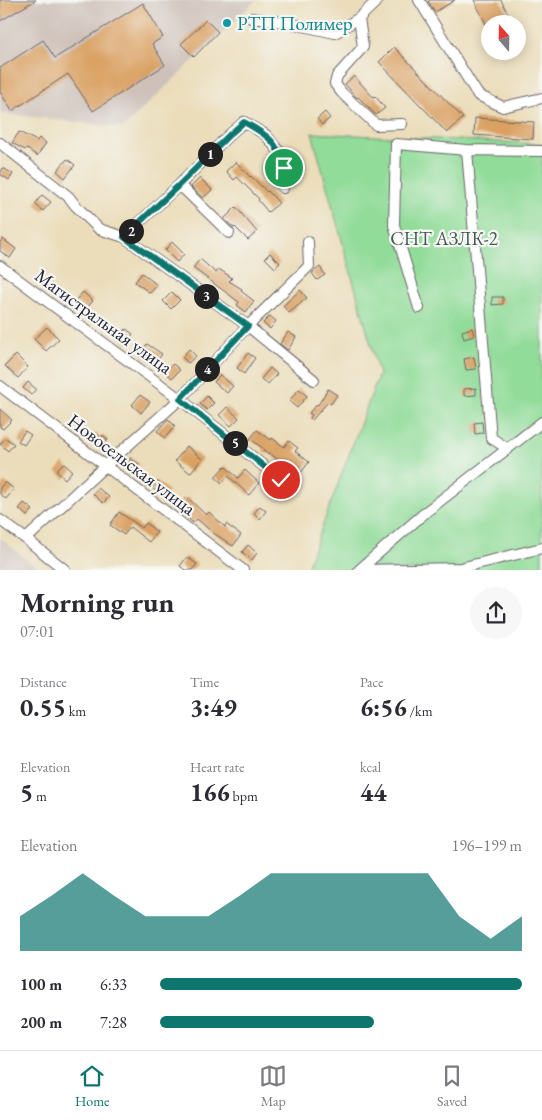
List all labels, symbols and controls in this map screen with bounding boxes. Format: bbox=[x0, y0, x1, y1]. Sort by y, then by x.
place label: РТП Полимер bbox=[237, 11, 353, 36]
north arrow bbox=[481, 15, 526, 60]
map controls bbox=[481, 15, 526, 60]
marker: РТП Полимер bbox=[221, 17, 233, 29]
pin: 1 bbox=[198, 142, 222, 166]
text: 1 bbox=[207, 145, 214, 163]
pin bbox=[263, 147, 305, 189]
icon: arrive bbox=[270, 154, 298, 182]
pin: 2 bbox=[118, 218, 144, 244]
text: 2 bbox=[128, 222, 135, 240]
park label: СНТ АЗЛК-2 bbox=[390, 226, 498, 251]
street label: Магистральная улица bbox=[30, 263, 178, 380]
pin: 3 bbox=[194, 284, 218, 308]
text: 3 bbox=[203, 287, 210, 305]
pin: 4 bbox=[194, 356, 220, 382]
text: 4 bbox=[204, 360, 211, 378]
street label: Новосельская улица bbox=[63, 408, 201, 521]
pin: 5 bbox=[222, 430, 248, 456]
text: 5 bbox=[232, 434, 239, 452]
pin bbox=[260, 459, 302, 501]
icon: check bbox=[267, 466, 295, 494]
text: Morning run bbox=[20, 584, 174, 620]
button: share bbox=[470, 587, 522, 639]
text: 07:01 bbox=[20, 621, 55, 642]
text: Distance bbox=[20, 673, 67, 691]
text: Time bbox=[190, 673, 219, 691]
text: Pace bbox=[360, 673, 384, 691]
text: 0.55 bbox=[20, 691, 66, 723]
text: 3:49 bbox=[190, 691, 237, 723]
text: 6:56 bbox=[360, 691, 407, 723]
text: km bbox=[66, 702, 86, 720]
text: /km bbox=[407, 702, 433, 720]
text: Elevation bbox=[20, 758, 70, 776]
text: Heart rate bbox=[190, 758, 244, 776]
text: kcal bbox=[360, 758, 381, 776]
text: 5 bbox=[20, 776, 33, 808]
text: 166 bbox=[190, 776, 230, 808]
text: 44 bbox=[360, 776, 386, 808]
text: m bbox=[33, 787, 47, 805]
text: bpm bbox=[230, 787, 258, 805]
text: Elevation bbox=[20, 835, 78, 856]
text: 196–199 m bbox=[451, 835, 522, 856]
text: 100 m bbox=[20, 974, 62, 995]
text: 6:33 bbox=[100, 974, 127, 995]
text: 200 m bbox=[20, 1012, 62, 1033]
text: 7:28 bbox=[100, 1012, 127, 1033]
tab: Home bbox=[75, 1062, 110, 1110]
tab: Map bbox=[259, 1062, 287, 1110]
tab: Saved bbox=[437, 1062, 467, 1110]

